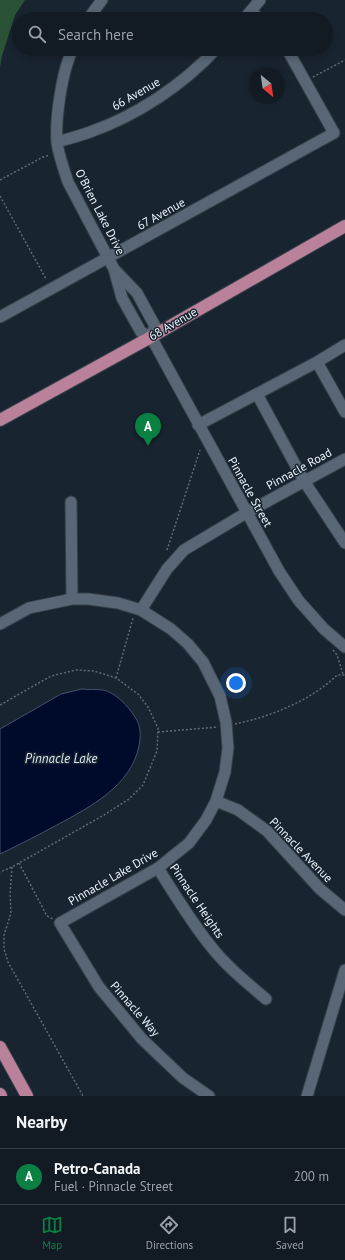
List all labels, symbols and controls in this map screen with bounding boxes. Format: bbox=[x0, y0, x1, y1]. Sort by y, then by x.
search box bbox=[12, 12, 333, 56]
icon: search bbox=[26, 23, 48, 45]
text: Search here bbox=[58, 25, 134, 44]
north arrow bbox=[249, 68, 285, 104]
street label: 66 Avenue bbox=[109, 74, 163, 113]
street label: O'Brien Lake Drive bbox=[72, 166, 129, 257]
street label: 67 Avenue bbox=[134, 194, 187, 233]
street label: 68 Avenue bbox=[146, 304, 200, 343]
pin: A bbox=[135, 413, 161, 446]
street label: Pinnacle Road bbox=[263, 444, 334, 493]
street label: Pinnacle Street bbox=[225, 454, 276, 529]
your location bbox=[226, 673, 246, 693]
water label: Pinnacle Lake bbox=[25, 750, 97, 767]
street label: Pinnacle Avenue bbox=[267, 814, 336, 885]
street label: Pinnacle Lake Drive bbox=[65, 845, 160, 908]
street label: Pinnacle Heights bbox=[167, 861, 228, 941]
street label: Pinnacle Way bbox=[107, 978, 164, 1040]
text: Nearby bbox=[16, 1111, 67, 1133]
text: Petro-Canada bbox=[54, 1159, 140, 1178]
text: A bbox=[25, 1168, 33, 1185]
text: 200 m bbox=[294, 1168, 329, 1185]
text: Fuel · Pinnacle Street bbox=[54, 1178, 173, 1195]
tab: Map bbox=[41, 1214, 63, 1252]
tab: Directions bbox=[146, 1214, 193, 1252]
tab: Saved bbox=[276, 1214, 304, 1252]

